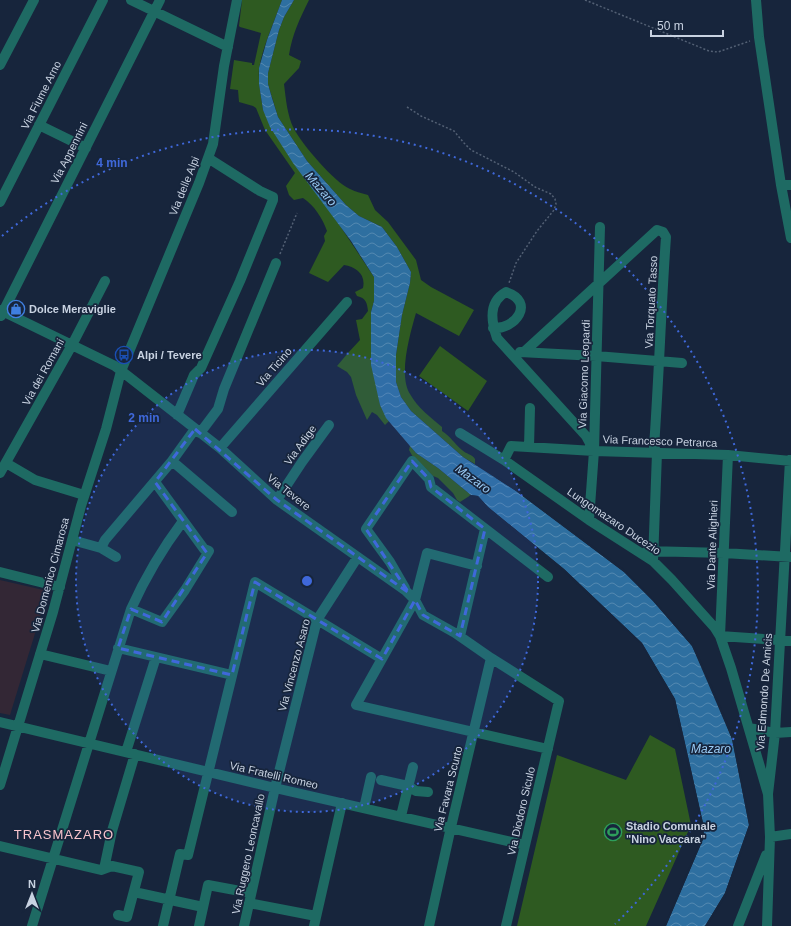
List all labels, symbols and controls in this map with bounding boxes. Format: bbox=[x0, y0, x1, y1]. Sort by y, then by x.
scale bar bbox=[651, 12, 723, 38]
text: 50 m bbox=[657, 19, 684, 33]
street label: Via Fiume Arno bbox=[19, 59, 63, 131]
street label: Via Appennini bbox=[48, 120, 90, 186]
street label: Via delle Alpi bbox=[167, 155, 201, 217]
text: 4 min bbox=[96, 156, 128, 170]
water label: Mazaro bbox=[303, 169, 340, 209]
street label: Via Torquato Tasso bbox=[643, 255, 659, 349]
shop icon: Dolce Meraviglie bbox=[6, 299, 26, 319]
place label: Dolce Meraviglie bbox=[29, 303, 116, 315]
street label: Via Giacomo Leopardi bbox=[576, 319, 592, 429]
street label: Via dei Romani bbox=[20, 337, 66, 407]
bus stop icon: Alpi / Tevere bbox=[114, 345, 134, 365]
street label: Via Ticino bbox=[254, 345, 294, 389]
place label: Alpi / Tevere bbox=[137, 349, 202, 361]
text: 2 min bbox=[128, 411, 160, 425]
street label: Via Adige bbox=[282, 423, 318, 467]
street label: Via Francesco Petrarca bbox=[602, 433, 718, 449]
water label: Mazaro bbox=[453, 462, 494, 497]
street label: Via Tevere bbox=[265, 471, 313, 513]
street label: Lungomazaro Ducezio bbox=[565, 485, 663, 557]
street label: Via Dante Alighieri bbox=[704, 500, 720, 590]
street label: Via Domenico Cimarosa bbox=[29, 515, 71, 634]
centre of rings bbox=[300, 574, 314, 588]
street label: Via Vincenzo Asaro bbox=[276, 618, 312, 712]
street label: Via Edmondo De Amicis bbox=[754, 632, 774, 751]
water label: Mazaro bbox=[691, 742, 731, 756]
street label: Via Favara Scurto bbox=[432, 745, 464, 833]
street label: Via Fratelli Romeo bbox=[229, 759, 319, 791]
street label: Via Diodoro Siculo bbox=[505, 766, 537, 856]
street label: Via Ruggero Leoncavallo bbox=[229, 793, 267, 915]
place label: Stadio Comunale "Nino Vaccara" bbox=[626, 820, 716, 845]
sports icon: Stadio Comunale "Nino Vaccara" bbox=[603, 822, 623, 842]
district label: TRASMAZARO bbox=[14, 827, 114, 842]
north arrow bbox=[12, 874, 52, 914]
text: N bbox=[28, 878, 36, 890]

